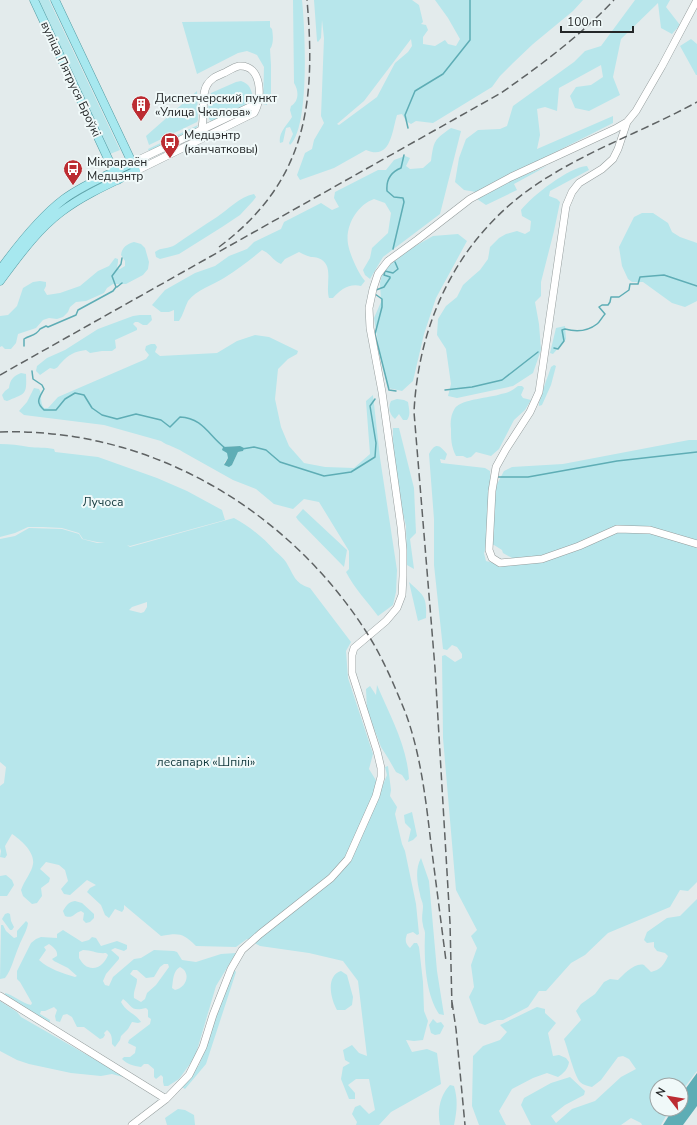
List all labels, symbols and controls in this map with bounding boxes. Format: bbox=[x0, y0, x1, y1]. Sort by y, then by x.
scale bar bbox=[561, 8, 633, 34]
text: 100 m bbox=[567, 14, 602, 30]
street label: вуліца Пятруся Броўкі bbox=[37, 19, 105, 139]
place label: Диспетчерский пункт «Улица Чкалова» bbox=[155, 90, 278, 120]
building icon: Диспетчерский пункт «Улица Чкалова» bbox=[130, 94, 152, 122]
place label: Медцэнтр (канчатковы) bbox=[184, 127, 258, 157]
bus stop icon: Медцэнтр (канчатковы) bbox=[159, 131, 181, 159]
place label: Мікрараён Медцэнтр bbox=[87, 154, 147, 184]
bus stop icon: Мікрараён Медцэнтр bbox=[62, 158, 84, 186]
park label: Лучоса bbox=[83, 494, 123, 510]
park label: лесапарк «Шпілі» bbox=[157, 754, 255, 770]
north arrow bbox=[649, 1077, 689, 1117]
text: N bbox=[652, 1085, 669, 1099]

